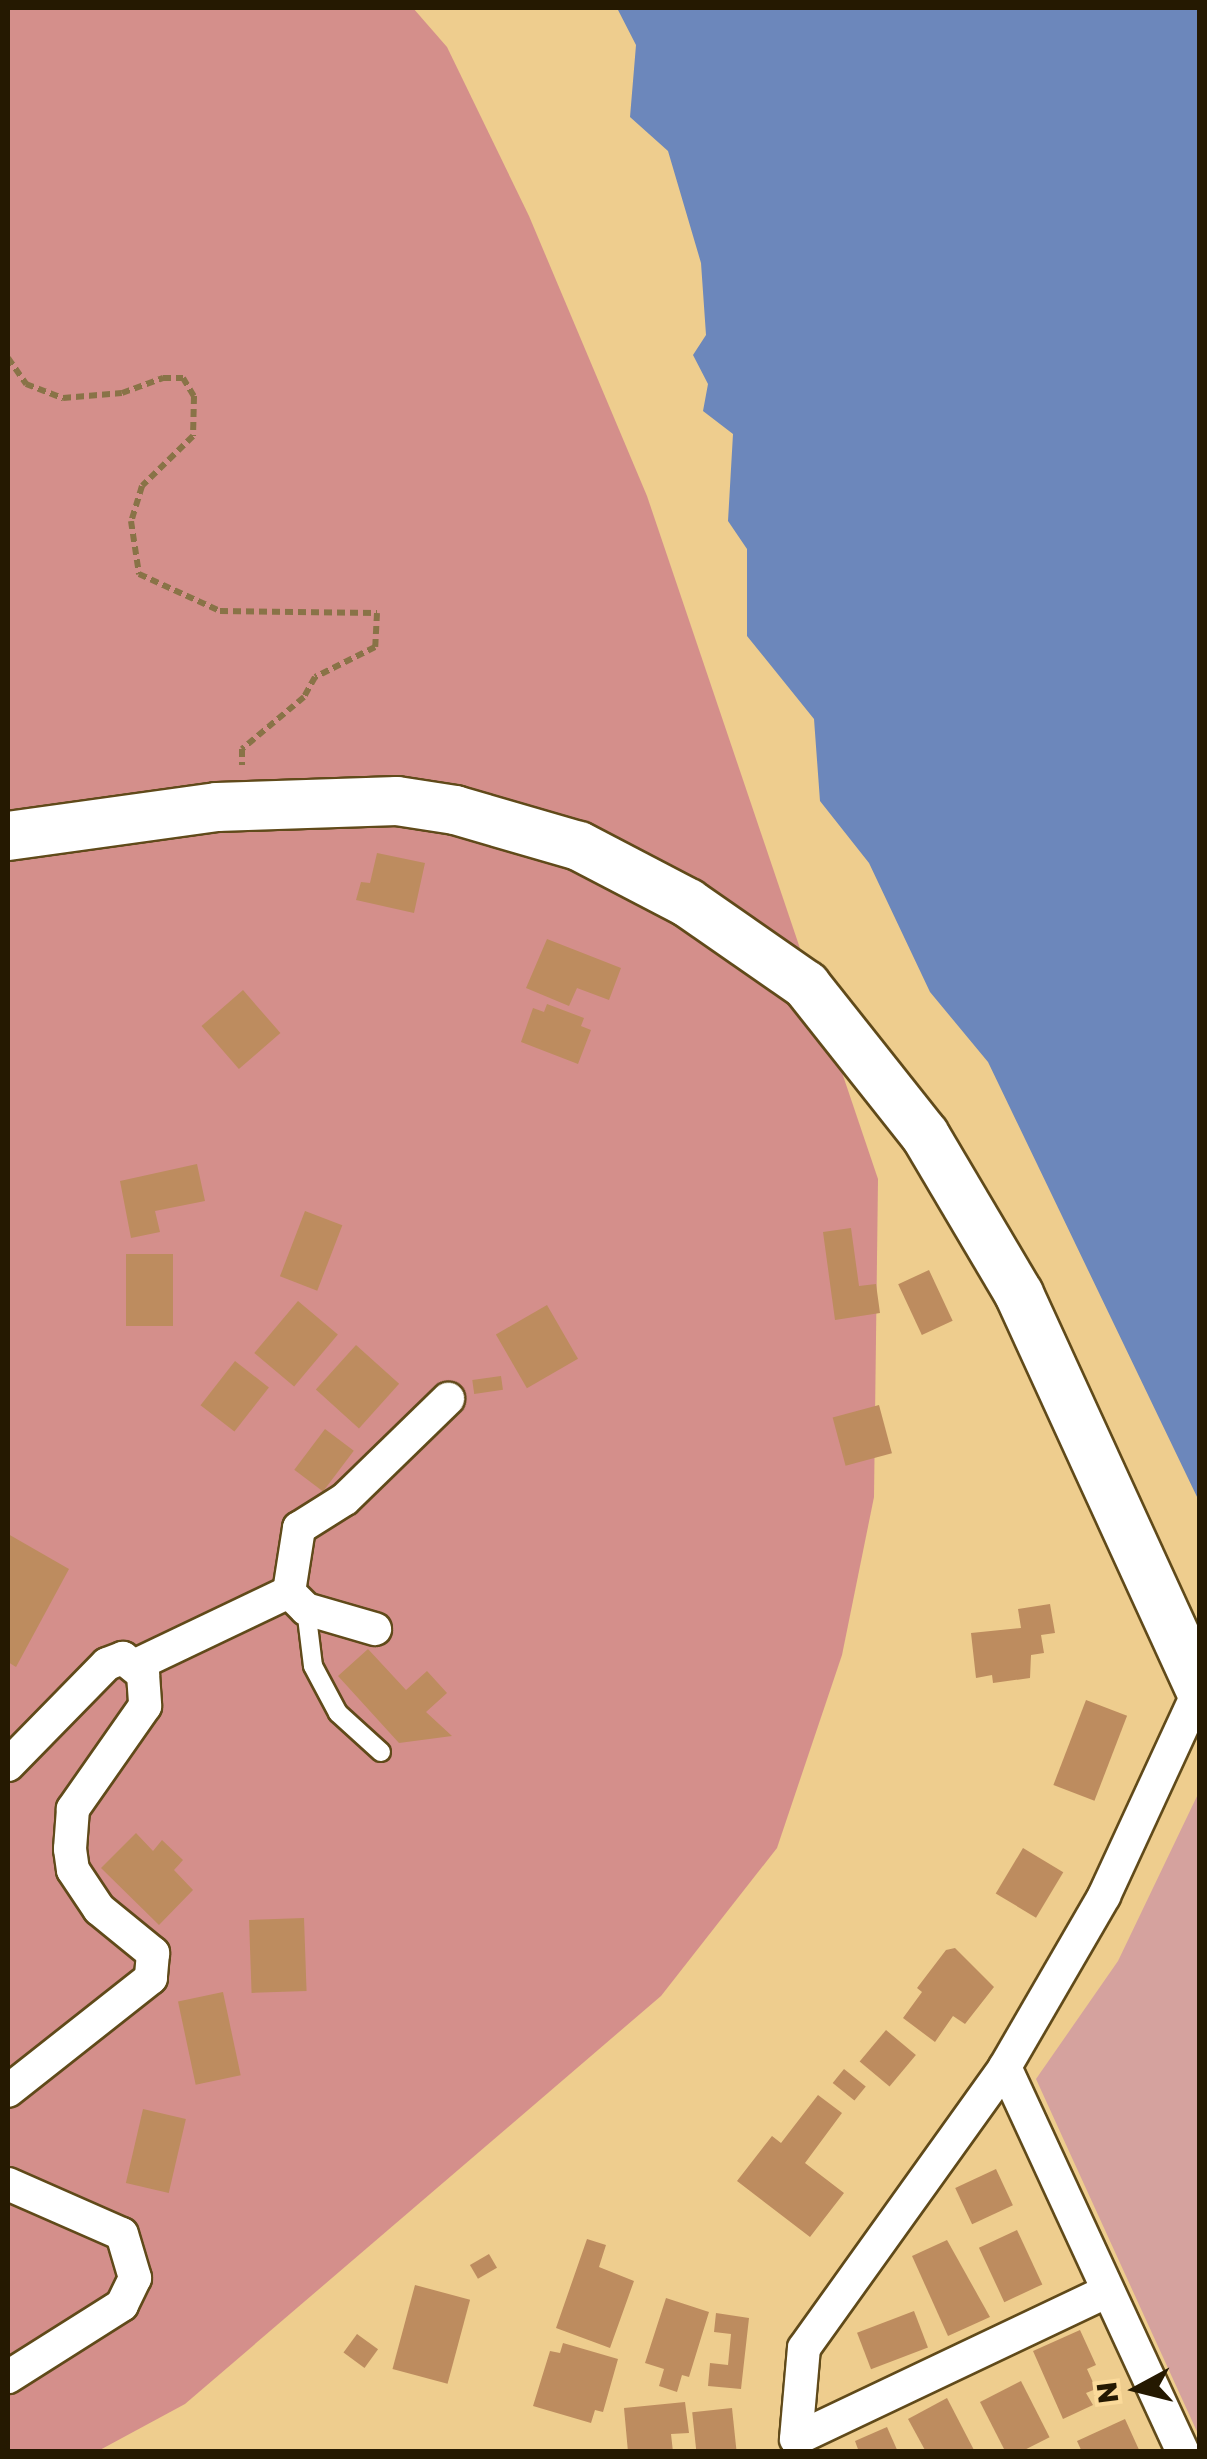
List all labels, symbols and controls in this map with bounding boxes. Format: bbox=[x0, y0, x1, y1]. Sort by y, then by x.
north arrow bbox=[1087, 2339, 1187, 2439]
text: N bbox=[1089, 2380, 1124, 2405]

